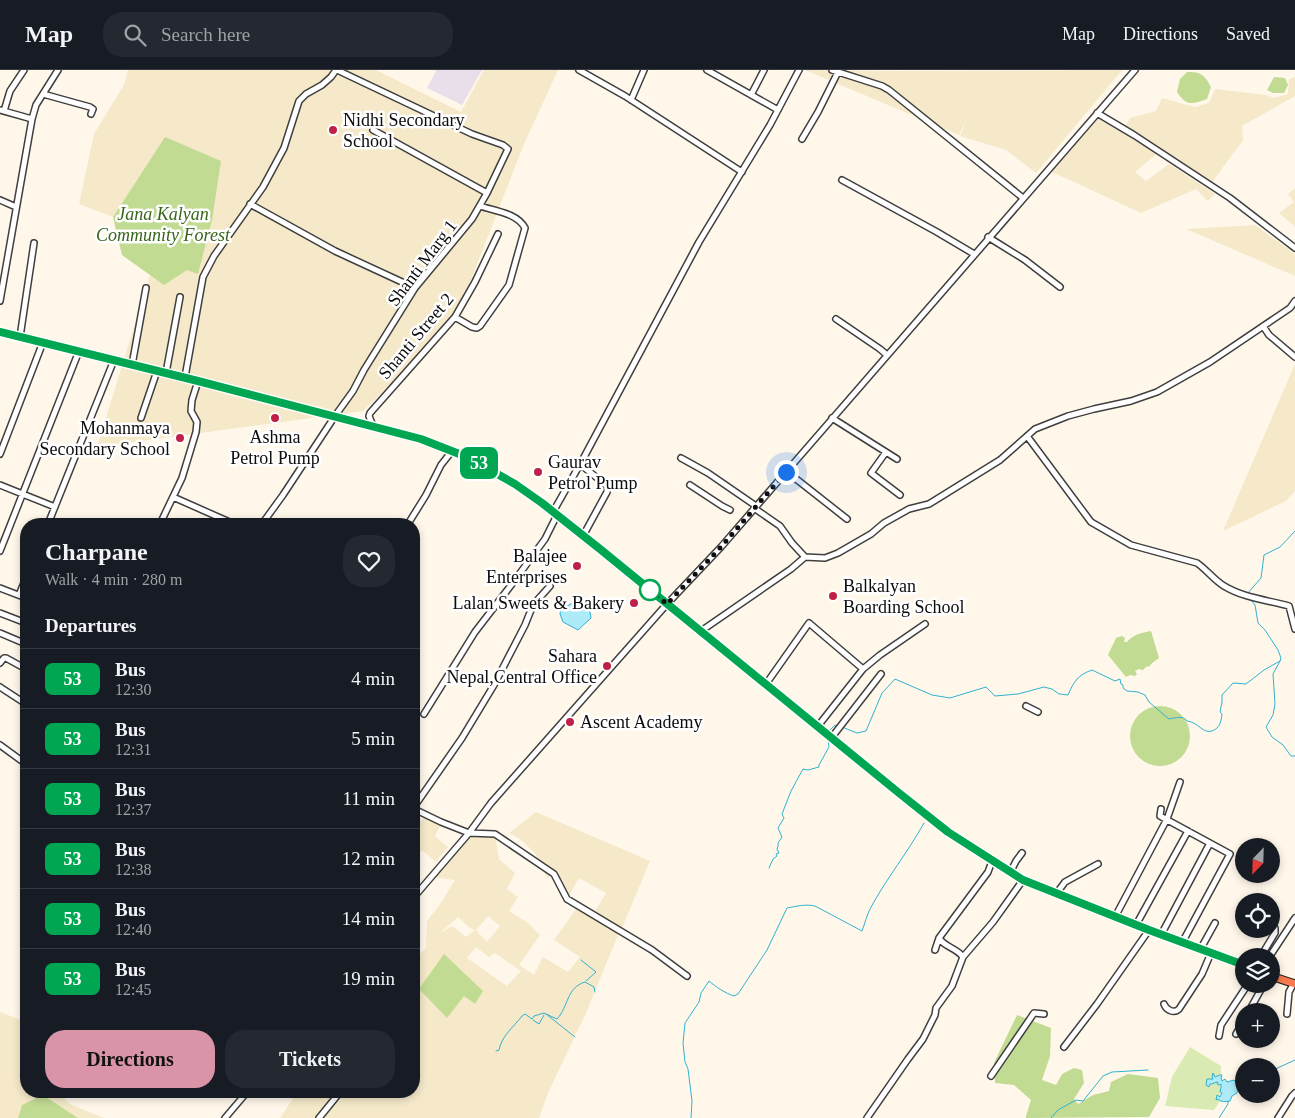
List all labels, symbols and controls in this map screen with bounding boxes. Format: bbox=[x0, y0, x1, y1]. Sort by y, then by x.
search box bbox=[103, 12, 453, 57]
text: Map bbox=[25, 21, 73, 47]
icon: search bbox=[121, 21, 149, 49]
text: Search here bbox=[161, 24, 250, 45]
text: Map bbox=[1062, 24, 1095, 44]
text: Directions bbox=[1123, 24, 1198, 44]
text: Saved bbox=[1226, 24, 1270, 44]
place label: Nidhi Secondary School bbox=[343, 110, 464, 151]
marker: Nidhi Secondary School bbox=[327, 124, 339, 136]
park label: Jana Kalyan Community Forest bbox=[96, 204, 231, 245]
street label: Shanti Marg 1 bbox=[383, 216, 461, 310]
street label: Shanti Street 2 bbox=[374, 289, 458, 383]
marker: Ashma Petrol Pump bbox=[269, 412, 281, 424]
place label: Mohanmaya Secondary School bbox=[40, 418, 170, 459]
place label: Ashma Petrol Pump bbox=[230, 427, 320, 468]
marker: Mohanmaya Secondary School bbox=[174, 432, 186, 444]
line badge: 53 bbox=[456, 447, 502, 479]
place label: Gaurav Petrol Pump bbox=[548, 452, 638, 493]
text: 53 bbox=[470, 453, 488, 473]
your location bbox=[774, 460, 799, 485]
marker: Gaurav Petrol Pump bbox=[532, 466, 544, 478]
button: heart bbox=[343, 535, 395, 587]
text: Charpane bbox=[45, 539, 148, 565]
place label: Balajee Enterprises bbox=[486, 546, 567, 587]
marker: Balajee Enterprises bbox=[571, 560, 583, 572]
text: Walk · 4 min · 280 m bbox=[45, 571, 182, 588]
place label: Balkalyan Boarding School bbox=[843, 576, 965, 617]
unlabelled marker bbox=[639, 579, 661, 601]
marker: Balkalyan Boarding School bbox=[827, 590, 839, 602]
place label: Lalan Sweets & Bakery bbox=[453, 593, 624, 613]
marker: Lalan Sweets & Bakery bbox=[628, 597, 640, 609]
text: Departures bbox=[45, 615, 136, 636]
place label: Sahara Nepal,Central Office bbox=[446, 646, 597, 687]
text: Bus bbox=[115, 659, 146, 680]
marker: Sahara Nepal,Central Office bbox=[601, 660, 613, 672]
text: 4 min bbox=[351, 668, 395, 689]
text: 53 bbox=[64, 669, 82, 689]
text: 12:30 bbox=[115, 681, 151, 698]
place label: Ascent Academy bbox=[580, 712, 702, 732]
marker: Ascent Academy bbox=[564, 716, 576, 728]
text: Bus bbox=[115, 719, 146, 740]
text: 5 min bbox=[351, 728, 395, 749]
text: 53 bbox=[64, 729, 82, 749]
text: 12:31 bbox=[115, 741, 151, 758]
text: Bus bbox=[115, 779, 146, 800]
text: 11 min bbox=[342, 788, 395, 809]
text: 53 bbox=[64, 789, 82, 809]
text: 12:37 bbox=[115, 801, 151, 818]
north arrow bbox=[1235, 838, 1280, 882]
map controls bbox=[1235, 838, 1280, 1103]
text: Bus bbox=[115, 839, 146, 860]
text: 12 min bbox=[342, 848, 395, 869]
text: 53 bbox=[64, 849, 82, 869]
text: 12:38 bbox=[115, 861, 151, 878]
button: locate bbox=[1235, 893, 1280, 938]
text: Bus bbox=[115, 899, 146, 920]
text: 14 min bbox=[342, 908, 395, 929]
text: 53 bbox=[64, 909, 82, 929]
text: 12:40 bbox=[115, 921, 151, 938]
button: layers bbox=[1235, 948, 1280, 993]
text: Bus bbox=[115, 959, 146, 980]
text: 19 min bbox=[342, 968, 395, 989]
text: 53 bbox=[64, 969, 82, 989]
text: 12:45 bbox=[115, 981, 151, 998]
button: + bbox=[1235, 1003, 1280, 1048]
button: Directions bbox=[45, 1030, 215, 1088]
button: Tickets bbox=[225, 1030, 395, 1088]
button: − bbox=[1235, 1058, 1280, 1103]

